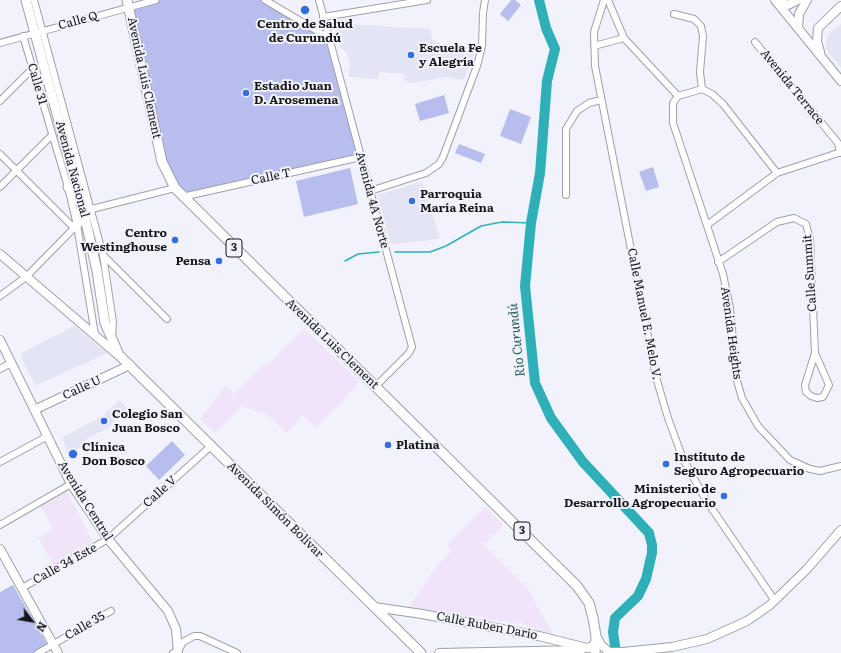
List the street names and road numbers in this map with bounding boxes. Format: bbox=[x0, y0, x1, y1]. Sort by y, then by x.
street label: Calle Q bbox=[57, 9, 99, 33]
street label: Avenida Luis Clement bbox=[124, 16, 164, 140]
street label: Avenida Terrace bbox=[757, 46, 827, 128]
street label: Calle 31 bbox=[24, 62, 50, 106]
street label: Avenida Nacional bbox=[52, 119, 92, 219]
street label: Avenida 4A Norte bbox=[352, 150, 392, 250]
street label: Calle T bbox=[250, 166, 292, 188]
street label: Calle Summit bbox=[800, 234, 820, 312]
road number: 3 bbox=[226, 239, 242, 257]
street label: Calle Manuel E. Melo V. bbox=[624, 247, 664, 381]
street label: Avenida Heights bbox=[717, 286, 745, 380]
street label: Avenida Luis Clement bbox=[282, 296, 382, 392]
street label: Calle U bbox=[60, 373, 104, 403]
street label: Avenida Central bbox=[55, 458, 115, 544]
street label: Avenida Simón Bolívar bbox=[224, 459, 326, 561]
street label: Calle V bbox=[140, 473, 180, 511]
road number: 3 bbox=[514, 522, 530, 540]
street label: Calle 34 Este bbox=[31, 541, 99, 587]
street label: Calle 35 bbox=[62, 609, 108, 643]
street label: Calle Ruben Dario bbox=[435, 609, 539, 643]

